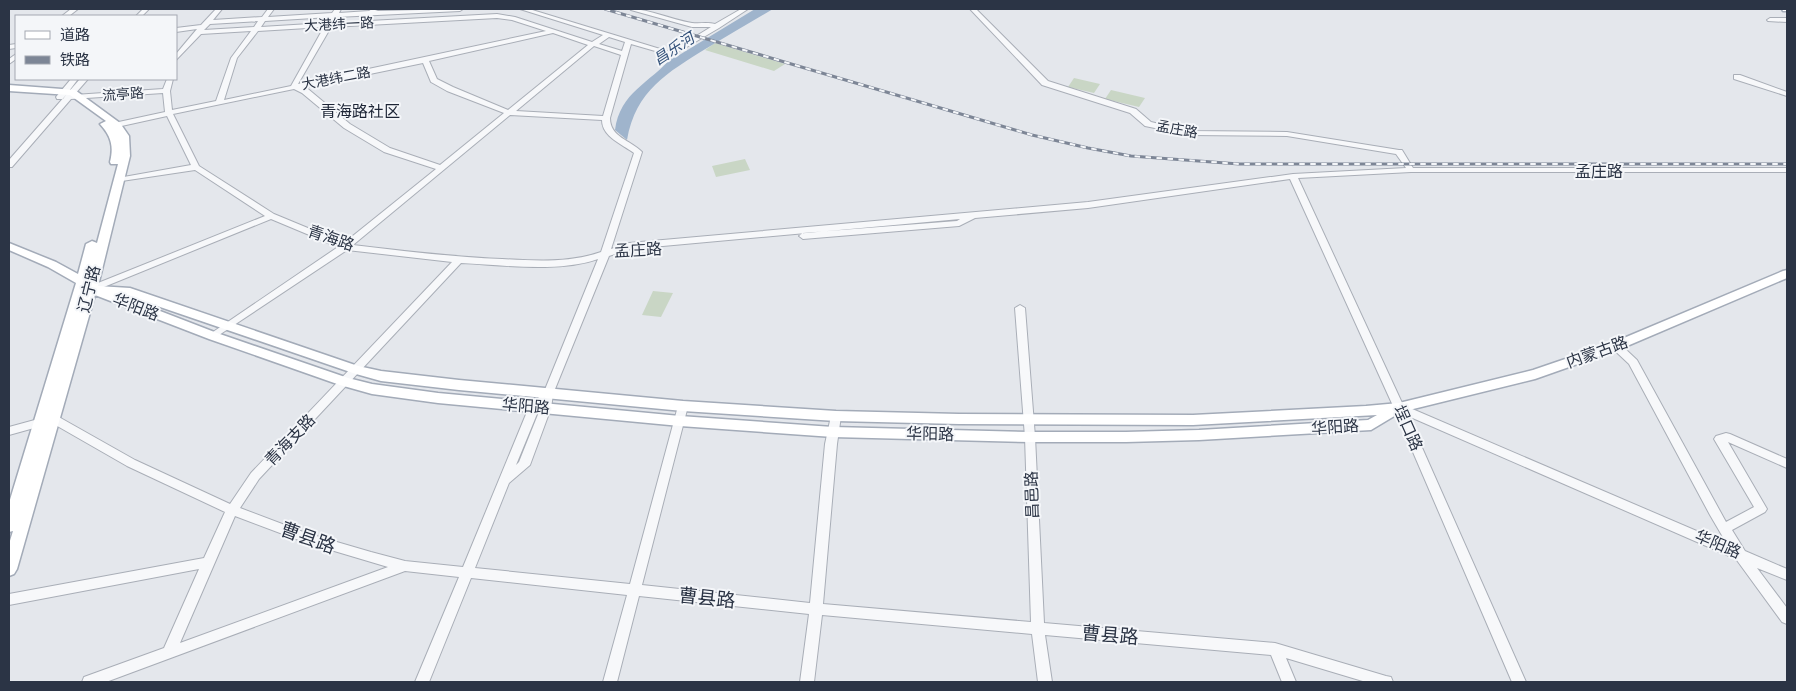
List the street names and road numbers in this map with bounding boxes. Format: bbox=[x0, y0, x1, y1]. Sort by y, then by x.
street label: 大港纬一路 bbox=[304, 13, 374, 35]
street label: 大港纬二路 bbox=[300, 62, 372, 94]
street label: 流亭路 bbox=[101, 84, 145, 104]
street label: 孟庄路 bbox=[1155, 116, 1199, 142]
street label: 孟庄路 bbox=[1575, 162, 1623, 181]
street label: 青海路 bbox=[305, 221, 357, 255]
street label: 孟庄路 bbox=[614, 239, 662, 261]
street label: 辽宁路 bbox=[74, 263, 104, 315]
street label: 华阳路 bbox=[110, 290, 162, 324]
street label: 内蒙古路 bbox=[1564, 332, 1630, 372]
street label: 华阳路 bbox=[501, 394, 551, 418]
street label: 埕口路 bbox=[1390, 402, 1426, 454]
street label: 青海支路 bbox=[261, 410, 319, 470]
street label: 华阳路 bbox=[1310, 416, 1360, 438]
street label: 华阳路 bbox=[906, 424, 954, 444]
street label: 昌邑路 bbox=[1022, 471, 1042, 519]
street label: 曹县路 bbox=[277, 517, 339, 559]
street label: 华阳路 bbox=[1692, 526, 1744, 562]
street label: 曹县路 bbox=[677, 584, 737, 612]
street label: 曹县路 bbox=[1081, 621, 1139, 649]

